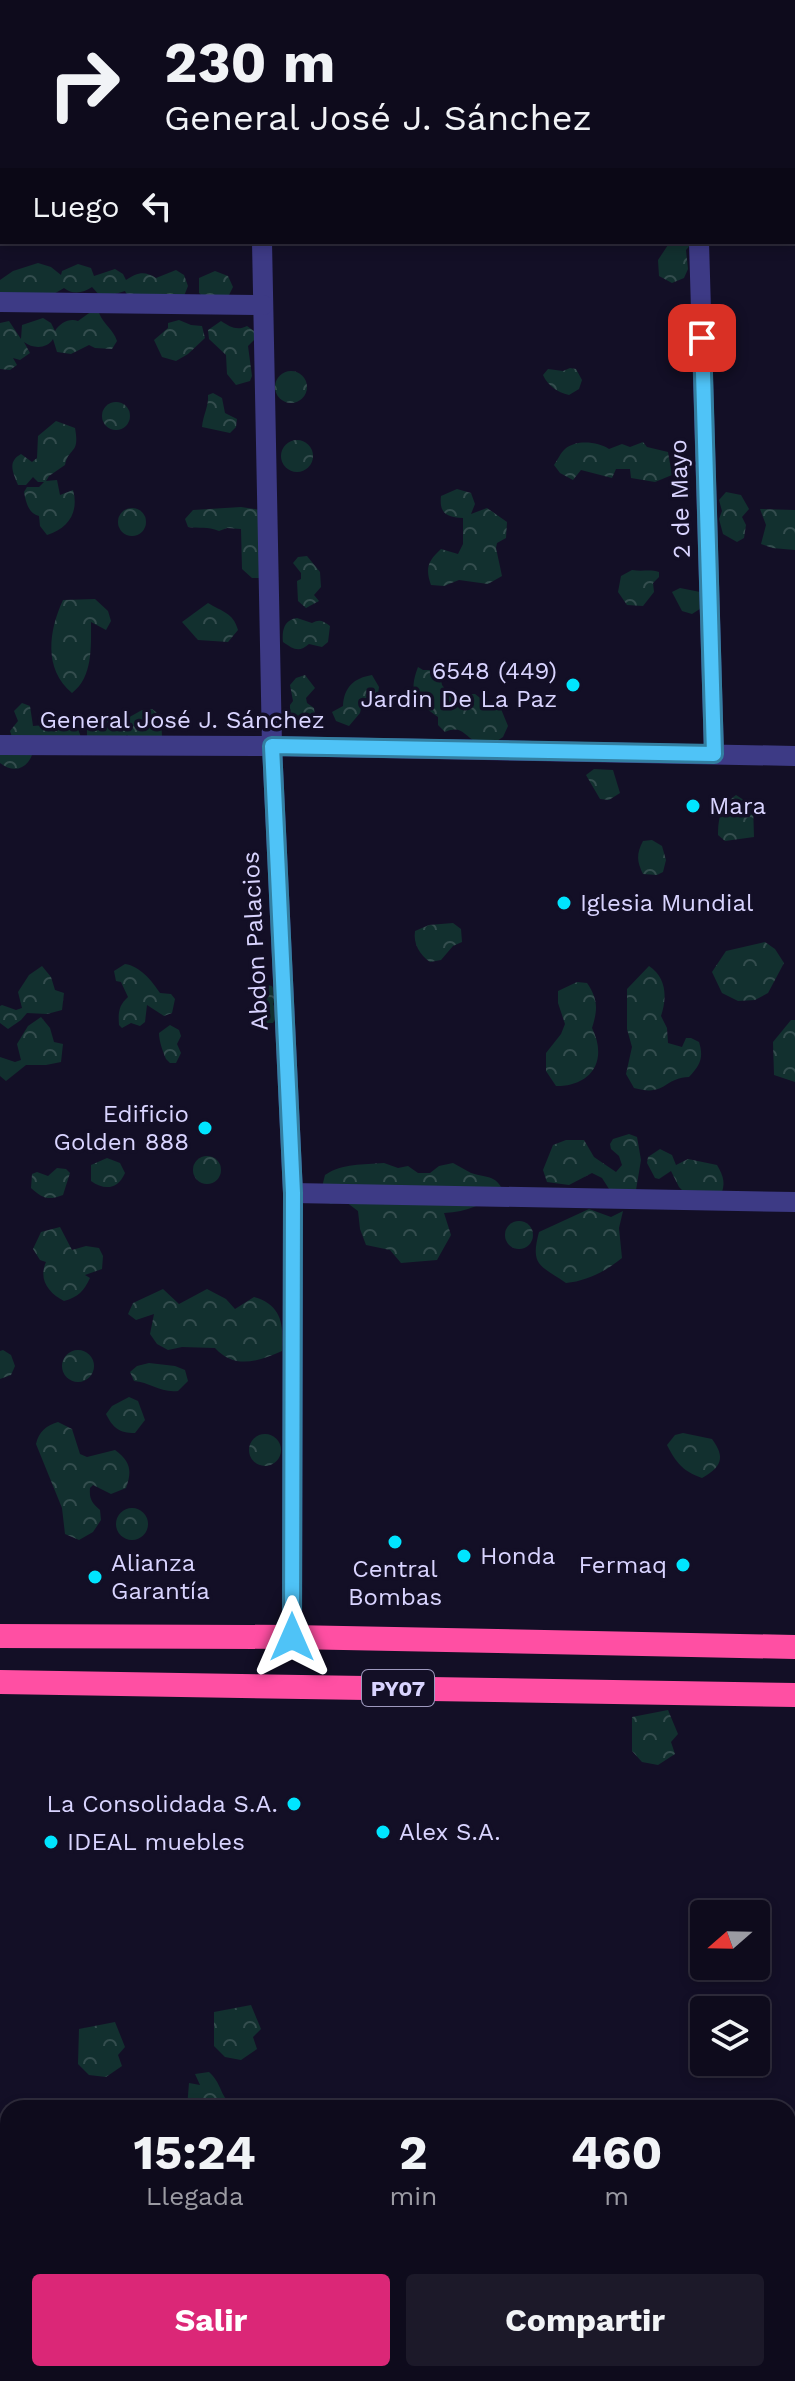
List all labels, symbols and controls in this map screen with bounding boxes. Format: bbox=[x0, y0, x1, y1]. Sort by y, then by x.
text: 230 m bbox=[164, 30, 335, 96]
icon: right bbox=[32, 32, 136, 136]
text: General José J. Sánchez bbox=[164, 97, 592, 139]
icon: left bbox=[135, 184, 179, 228]
text: Luego bbox=[32, 189, 119, 224]
pin bbox=[668, 304, 736, 372]
icon: arrive bbox=[680, 316, 724, 360]
street label: 2 de Mayo bbox=[664, 439, 696, 559]
place label: 6548 (449) Jardin De La Paz bbox=[360, 657, 557, 713]
marker: 6548 (449) Jardin De La Paz bbox=[564, 676, 582, 694]
street label: General José J. Sánchez bbox=[39, 706, 325, 734]
place label: Mara bbox=[709, 792, 766, 820]
marker: Mara bbox=[684, 797, 702, 815]
street label: Abdon Palacios bbox=[236, 851, 274, 1031]
place label: Iglesia Mundial bbox=[580, 889, 754, 917]
marker: Iglesia Mundial bbox=[555, 894, 573, 912]
place label: Edificio Golden 888 bbox=[54, 1100, 189, 1156]
marker: Edificio Golden 888 bbox=[196, 1119, 214, 1137]
marker: Central Bombas bbox=[386, 1533, 404, 1551]
place label: Honda bbox=[480, 1542, 555, 1570]
marker: Honda bbox=[455, 1547, 473, 1565]
place label: Alianza Garantía bbox=[111, 1549, 210, 1605]
place label: Fermaq bbox=[579, 1551, 667, 1579]
place label: Central Bombas bbox=[348, 1555, 442, 1611]
marker: Fermaq bbox=[674, 1556, 692, 1574]
marker: Alianza Garantía bbox=[86, 1568, 104, 1586]
position arrow bbox=[250, 1595, 334, 1679]
road number: PY07 bbox=[362, 1670, 434, 1706]
place label: La Consolidada S.A. bbox=[47, 1790, 278, 1818]
marker: La Consolidada S.A. bbox=[285, 1795, 303, 1813]
place label: Alex S.A. bbox=[399, 1818, 501, 1846]
marker: Alex S.A. bbox=[374, 1823, 392, 1841]
place label: IDEAL muebles bbox=[67, 1828, 245, 1856]
marker: IDEAL muebles bbox=[42, 1833, 60, 1851]
north arrow bbox=[690, 1900, 770, 1980]
map controls bbox=[690, 1900, 770, 2076]
button: layers bbox=[690, 1996, 770, 2076]
text: 15:24 bbox=[134, 2124, 256, 2181]
text: 2 bbox=[399, 2124, 428, 2181]
text: 460 bbox=[571, 2124, 662, 2181]
text: Llegada bbox=[146, 2181, 244, 2211]
text: min bbox=[389, 2181, 437, 2211]
text: m bbox=[604, 2181, 629, 2211]
button: Salir bbox=[32, 2274, 390, 2366]
button: Compartir bbox=[406, 2274, 764, 2366]

